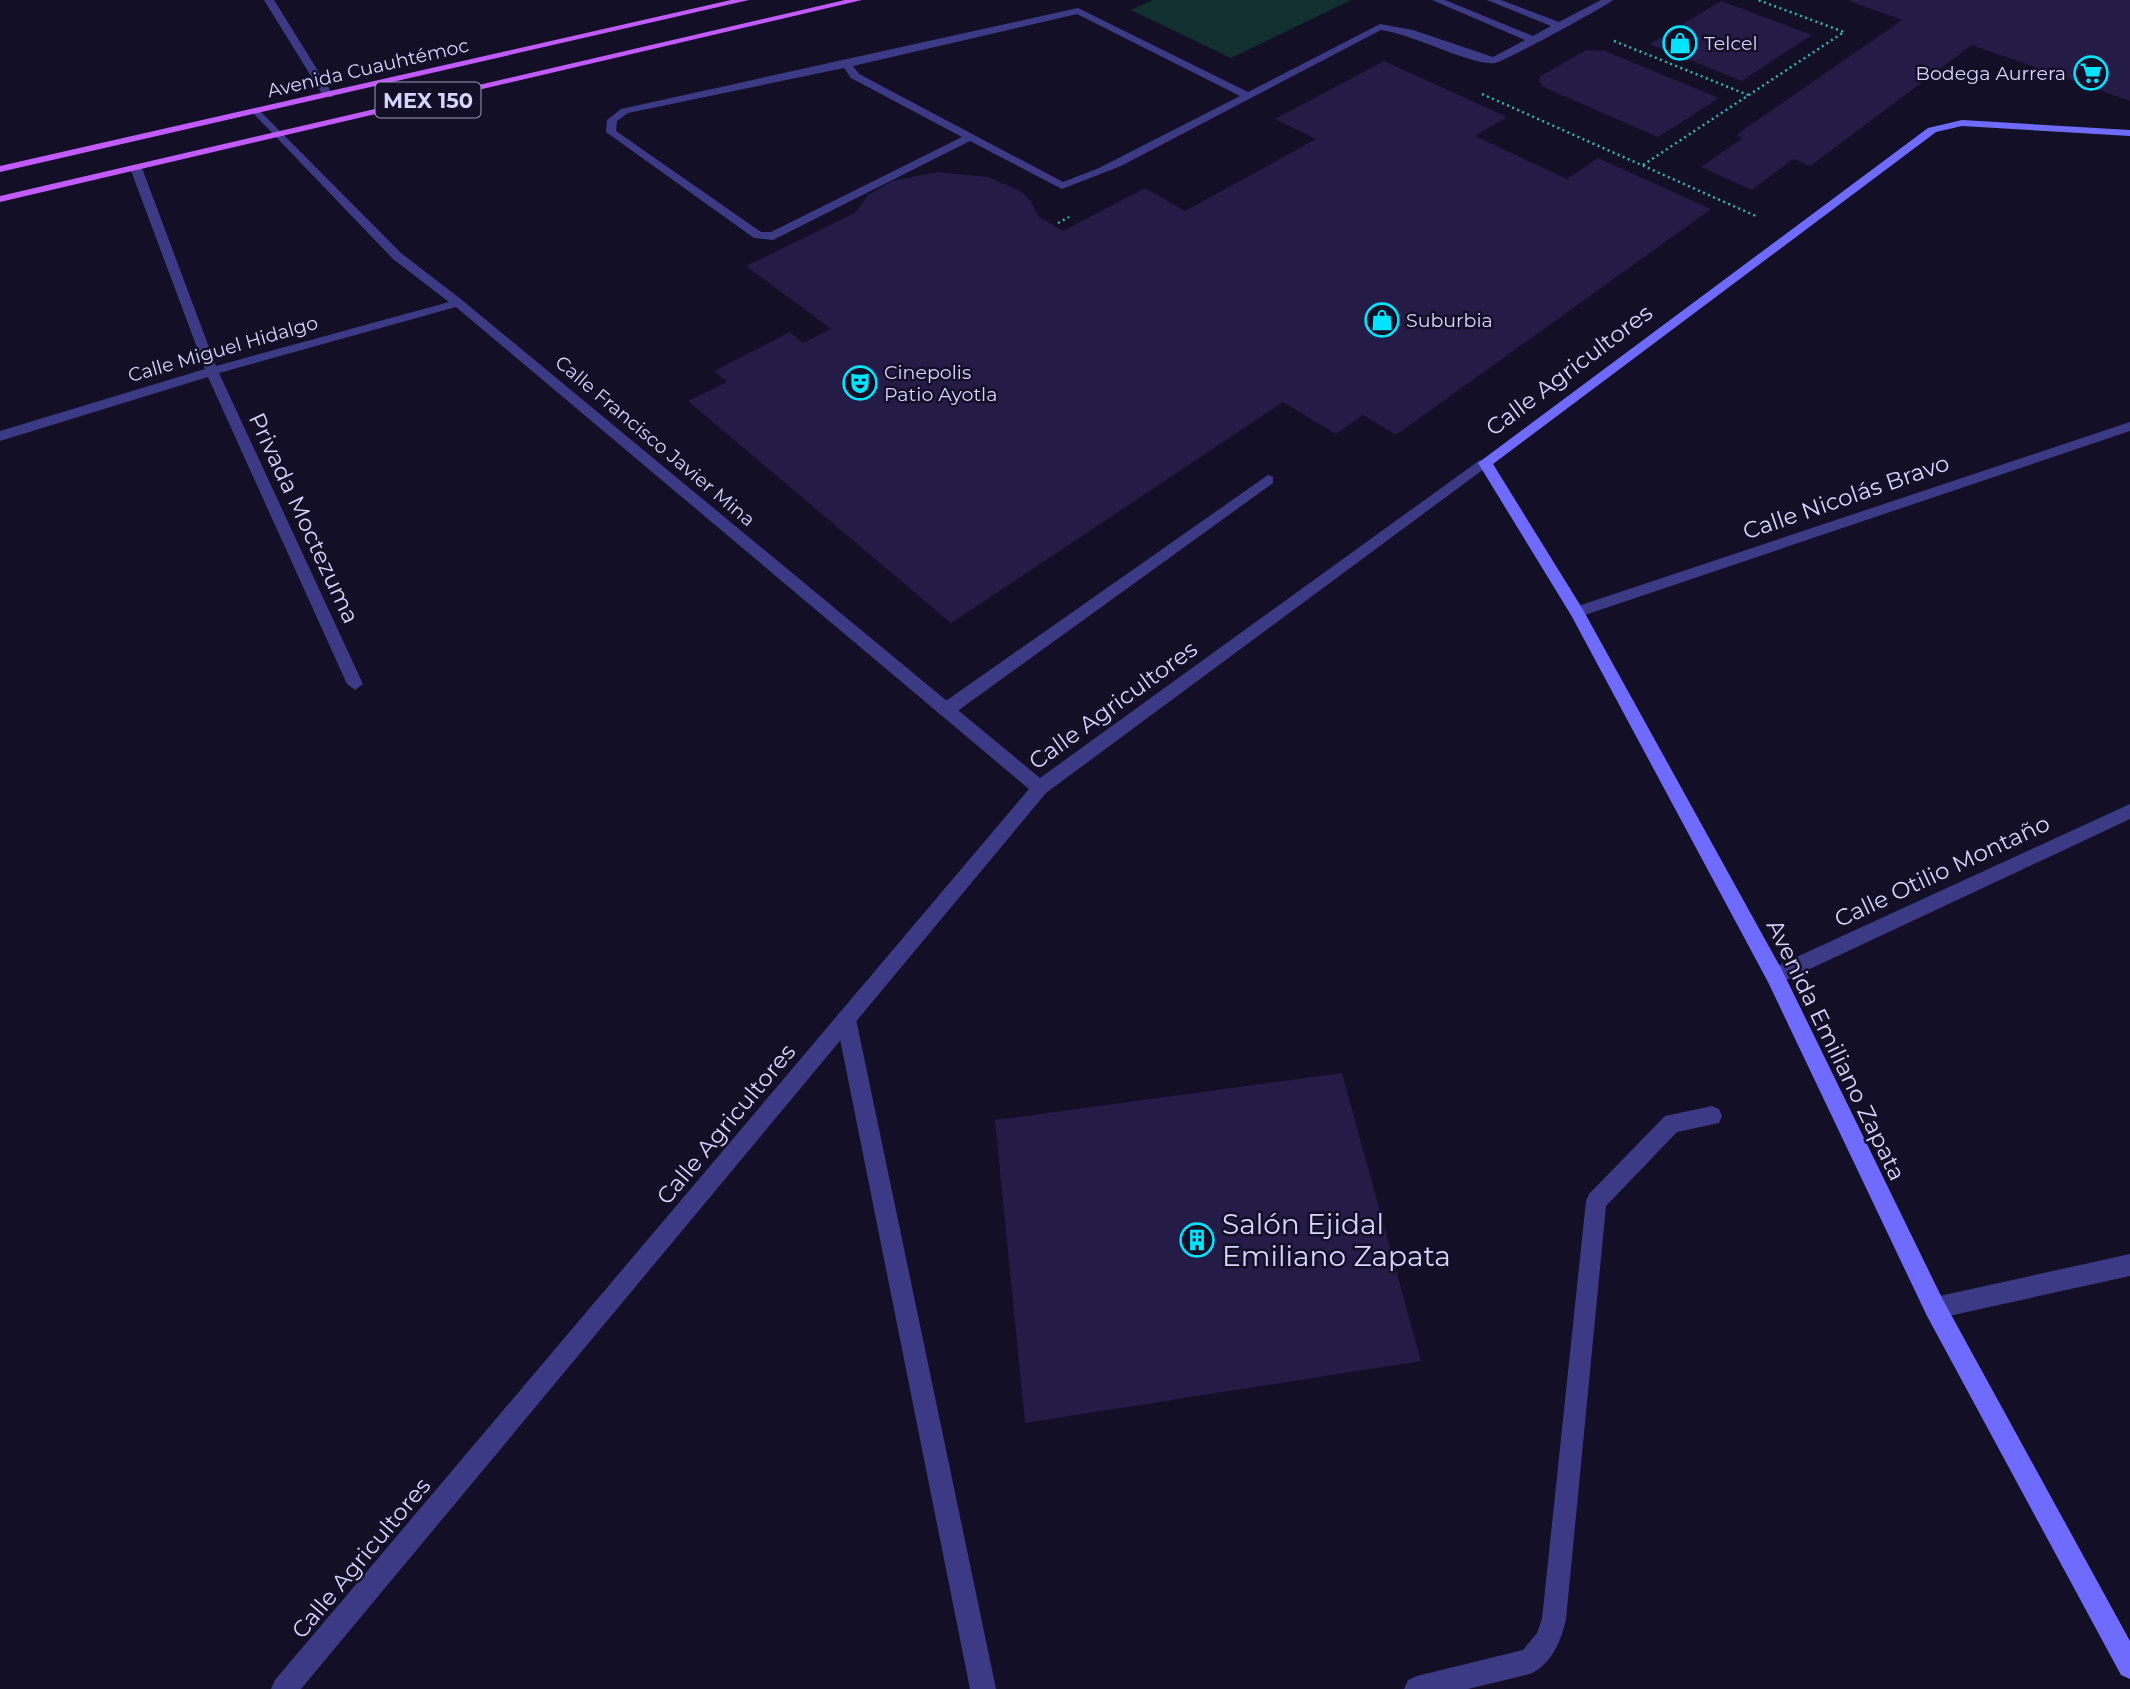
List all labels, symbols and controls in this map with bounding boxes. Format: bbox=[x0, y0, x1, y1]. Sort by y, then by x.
shop icon: Telcel bbox=[1661, 24, 1699, 62]
place label: Telcel bbox=[1704, 32, 1758, 55]
street label: Avenida Cuauhtémoc bbox=[265, 34, 471, 102]
supermarket icon: Bodega Aurrera bbox=[2072, 54, 2110, 92]
place label: Bodega Aurrera bbox=[1916, 62, 2066, 85]
road number: MEX 150 bbox=[376, 82, 480, 118]
street label: Calle Agricultores bbox=[1480, 298, 1658, 442]
shop icon: Suburbia bbox=[1363, 301, 1401, 339]
place label: Suburbia bbox=[1406, 309, 1493, 332]
street label: Calle Miguel Hidalgo bbox=[125, 311, 321, 387]
street label: Calle Francisco Javier Mina bbox=[550, 351, 760, 531]
place label: Cinepolis Patio Ayotla bbox=[884, 361, 997, 406]
theatre icon: Cinepolis Patio Ayotla bbox=[841, 364, 879, 402]
street label: Privada Moctezuma bbox=[243, 408, 365, 628]
street label: Calle Nicolás Bravo bbox=[1739, 449, 1953, 545]
street label: Calle Agricultores bbox=[1023, 635, 1203, 775]
street label: Calle Otilio Montaño bbox=[1830, 809, 2054, 933]
street label: Avenida Emiliano Zapata bbox=[1761, 915, 1911, 1185]
street label: Calle Agricultores bbox=[651, 1038, 801, 1210]
place label: Salón Ejidal Emiliano Zapata bbox=[1222, 1207, 1451, 1273]
building icon: Salón Ejidal Emiliano Zapata bbox=[1178, 1221, 1216, 1259]
street label: Calle Agricultores bbox=[286, 1472, 436, 1644]

